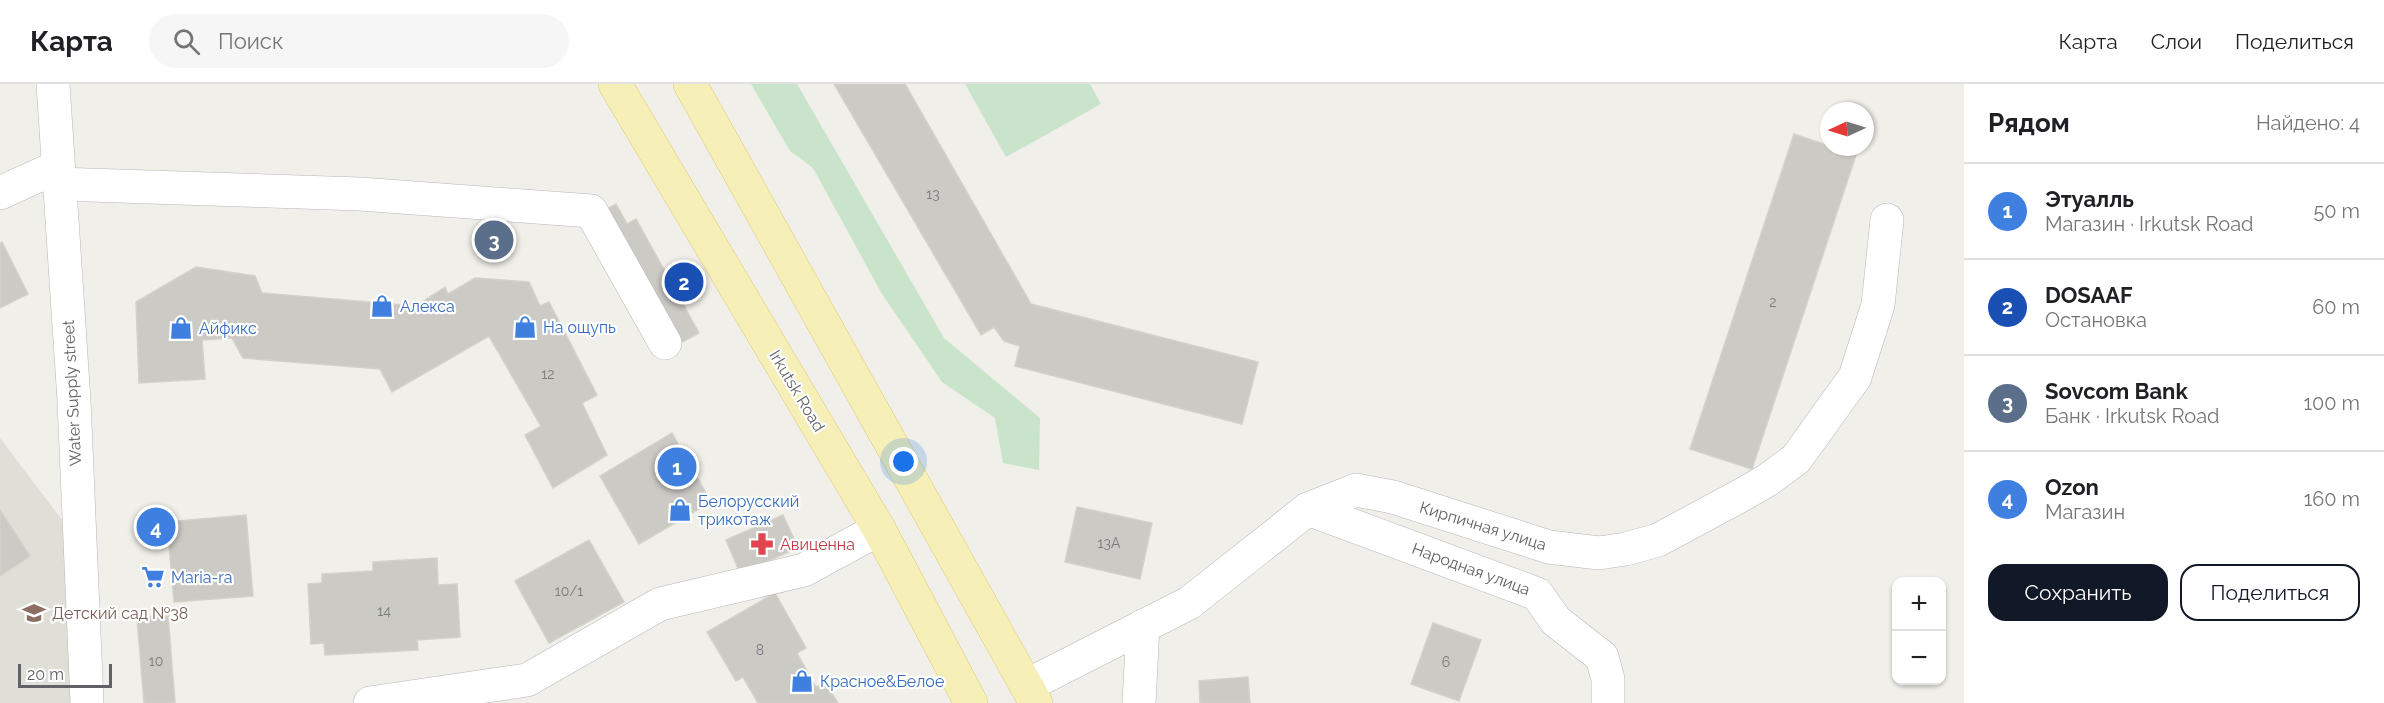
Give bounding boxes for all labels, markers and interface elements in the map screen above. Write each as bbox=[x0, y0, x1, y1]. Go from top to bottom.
search box bbox=[149, 14, 569, 68]
text: Карта bbox=[30, 25, 113, 58]
icon: search bbox=[170, 25, 203, 58]
text: Поиск bbox=[218, 28, 283, 54]
text: Карта bbox=[2059, 29, 2118, 54]
text: Слои bbox=[2151, 29, 2202, 54]
text: Поделиться bbox=[2235, 29, 2354, 54]
north arrow bbox=[1820, 102, 1874, 156]
text: Рядом bbox=[1988, 108, 2070, 138]
text: Найдено: 4 bbox=[2256, 111, 2360, 135]
house number: 13 bbox=[926, 186, 940, 202]
text: Этуалль bbox=[2045, 186, 2134, 212]
text: 1 bbox=[2003, 199, 2012, 223]
text: 50 m bbox=[2313, 199, 2360, 223]
text: Магазин · Irkutsk Road bbox=[2045, 212, 2254, 236]
pin: 3 bbox=[474, 218, 514, 262]
pin: 2 bbox=[664, 260, 704, 304]
text: DOSAAF bbox=[2045, 282, 2133, 308]
shop icon: Алекса bbox=[369, 293, 395, 319]
house number: 2 bbox=[1769, 294, 1777, 310]
text: 2 bbox=[2002, 295, 2013, 319]
text: 60 m bbox=[2312, 295, 2360, 319]
place label: Алекса bbox=[400, 297, 455, 316]
text: Остановка bbox=[2045, 308, 2147, 332]
shop icon: На ощупь bbox=[512, 314, 538, 340]
shop icon: Айфикс bbox=[168, 315, 194, 341]
place label: На ощупь bbox=[543, 318, 616, 337]
street label: Water Supply street bbox=[59, 319, 85, 467]
place label: Айфикс bbox=[199, 319, 257, 338]
street label: Irkutsk Road bbox=[765, 347, 829, 435]
house number: 12 bbox=[541, 366, 555, 382]
text: Sovcom Bank bbox=[2045, 378, 2188, 404]
text: 3 bbox=[2002, 391, 2013, 415]
text: 100 m bbox=[2303, 391, 2360, 415]
text: Банк · Irkutsk Road bbox=[2045, 404, 2219, 428]
pin: 1 bbox=[658, 444, 696, 490]
your location bbox=[889, 447, 918, 476]
text: Ozon bbox=[2045, 474, 2099, 500]
text: 4 bbox=[2002, 487, 2013, 511]
text: 160 m bbox=[2304, 487, 2360, 511]
place label: Белорусский трикотаж bbox=[698, 492, 799, 529]
shop icon: Белорусский трикотаж bbox=[667, 497, 693, 523]
street label: Кирпичная улица bbox=[1417, 498, 1549, 554]
text: Магазин bbox=[2045, 500, 2125, 524]
pin: 4 bbox=[136, 504, 176, 550]
pharmacy icon: Авиценна bbox=[749, 531, 775, 557]
place label: Авиценна bbox=[780, 535, 855, 554]
house number: 13А bbox=[1098, 535, 1121, 551]
street label: Народная улица bbox=[1409, 539, 1533, 599]
supermarket icon: Maria-ra bbox=[140, 564, 166, 590]
button: Сохранить bbox=[1988, 564, 2168, 621]
button: Поделиться bbox=[2180, 564, 2360, 621]
place label: Maria-ra bbox=[171, 568, 233, 587]
map controls bbox=[1892, 577, 1946, 685]
button: + bbox=[1892, 577, 1946, 631]
house number: 10/1 bbox=[555, 583, 583, 599]
school or university icon: Детский сад №38 bbox=[21, 600, 47, 626]
house number: 14 bbox=[377, 603, 391, 619]
place label: Детский сад №38 bbox=[52, 604, 188, 623]
button: − bbox=[1892, 631, 1946, 685]
house number: 8 bbox=[756, 642, 764, 658]
house number: 10 bbox=[149, 653, 163, 669]
house number: 6 bbox=[1442, 654, 1450, 670]
scale bar bbox=[18, 661, 112, 688]
text: 20 m bbox=[27, 665, 64, 684]
shop icon: Красное&Белое bbox=[789, 668, 815, 694]
place label: Красное&Белое bbox=[820, 672, 944, 691]

